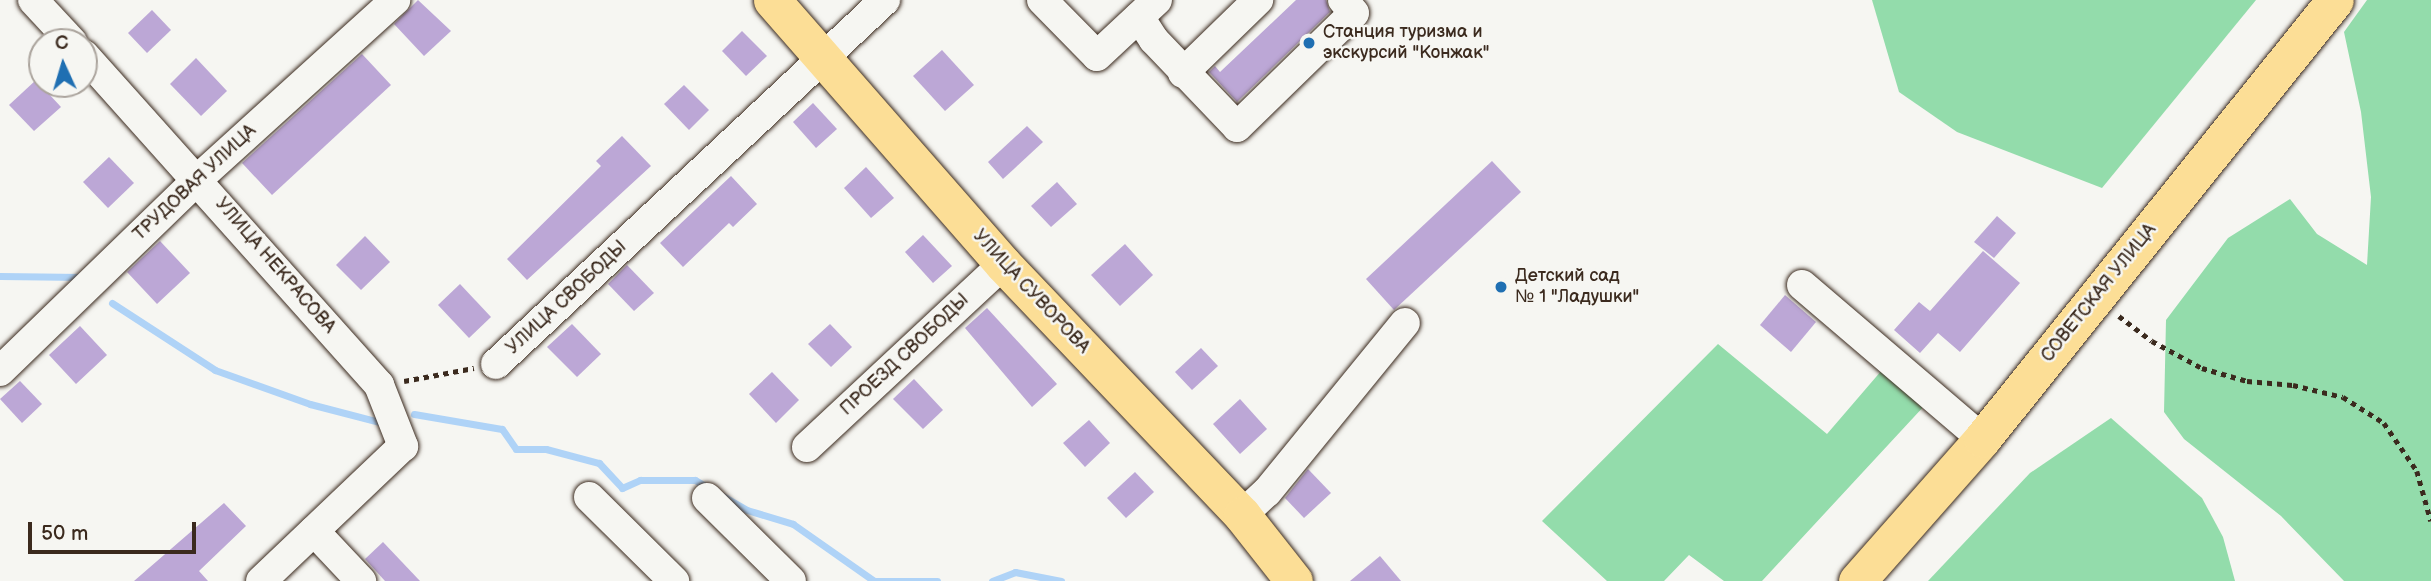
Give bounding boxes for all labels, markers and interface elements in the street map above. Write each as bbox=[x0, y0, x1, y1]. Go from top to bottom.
place label: Станция туризма и экскурсий "Конжак" bbox=[1323, 22, 1489, 64]
north arrow bbox=[28, 28, 98, 98]
text: С bbox=[54, 32, 69, 55]
marker: Станция туризма и экскурсий "Конжак" bbox=[1301, 35, 1317, 51]
street label: ТРУДОВАЯ УЛИЦА bbox=[129, 121, 261, 245]
street label: УЛИЦА НЕКРАСОВА bbox=[210, 194, 340, 338]
street label: СОВЕТСКАЯ УЛИЦА bbox=[2037, 220, 2161, 366]
street label: УЛИЦА СУВОРОВА bbox=[968, 226, 1094, 358]
street label: УЛИЦА СВОБОДЫ bbox=[502, 237, 632, 359]
place label: Детский сад № 1 "Ладушки" bbox=[1515, 266, 1639, 308]
marker: Детский сад № 1 "Ладушки" bbox=[1493, 279, 1509, 295]
street label: ПРОЕЗД СВОБОДЫ bbox=[836, 290, 974, 420]
scale bar bbox=[32, 508, 200, 552]
text: 50 m bbox=[41, 521, 88, 546]

